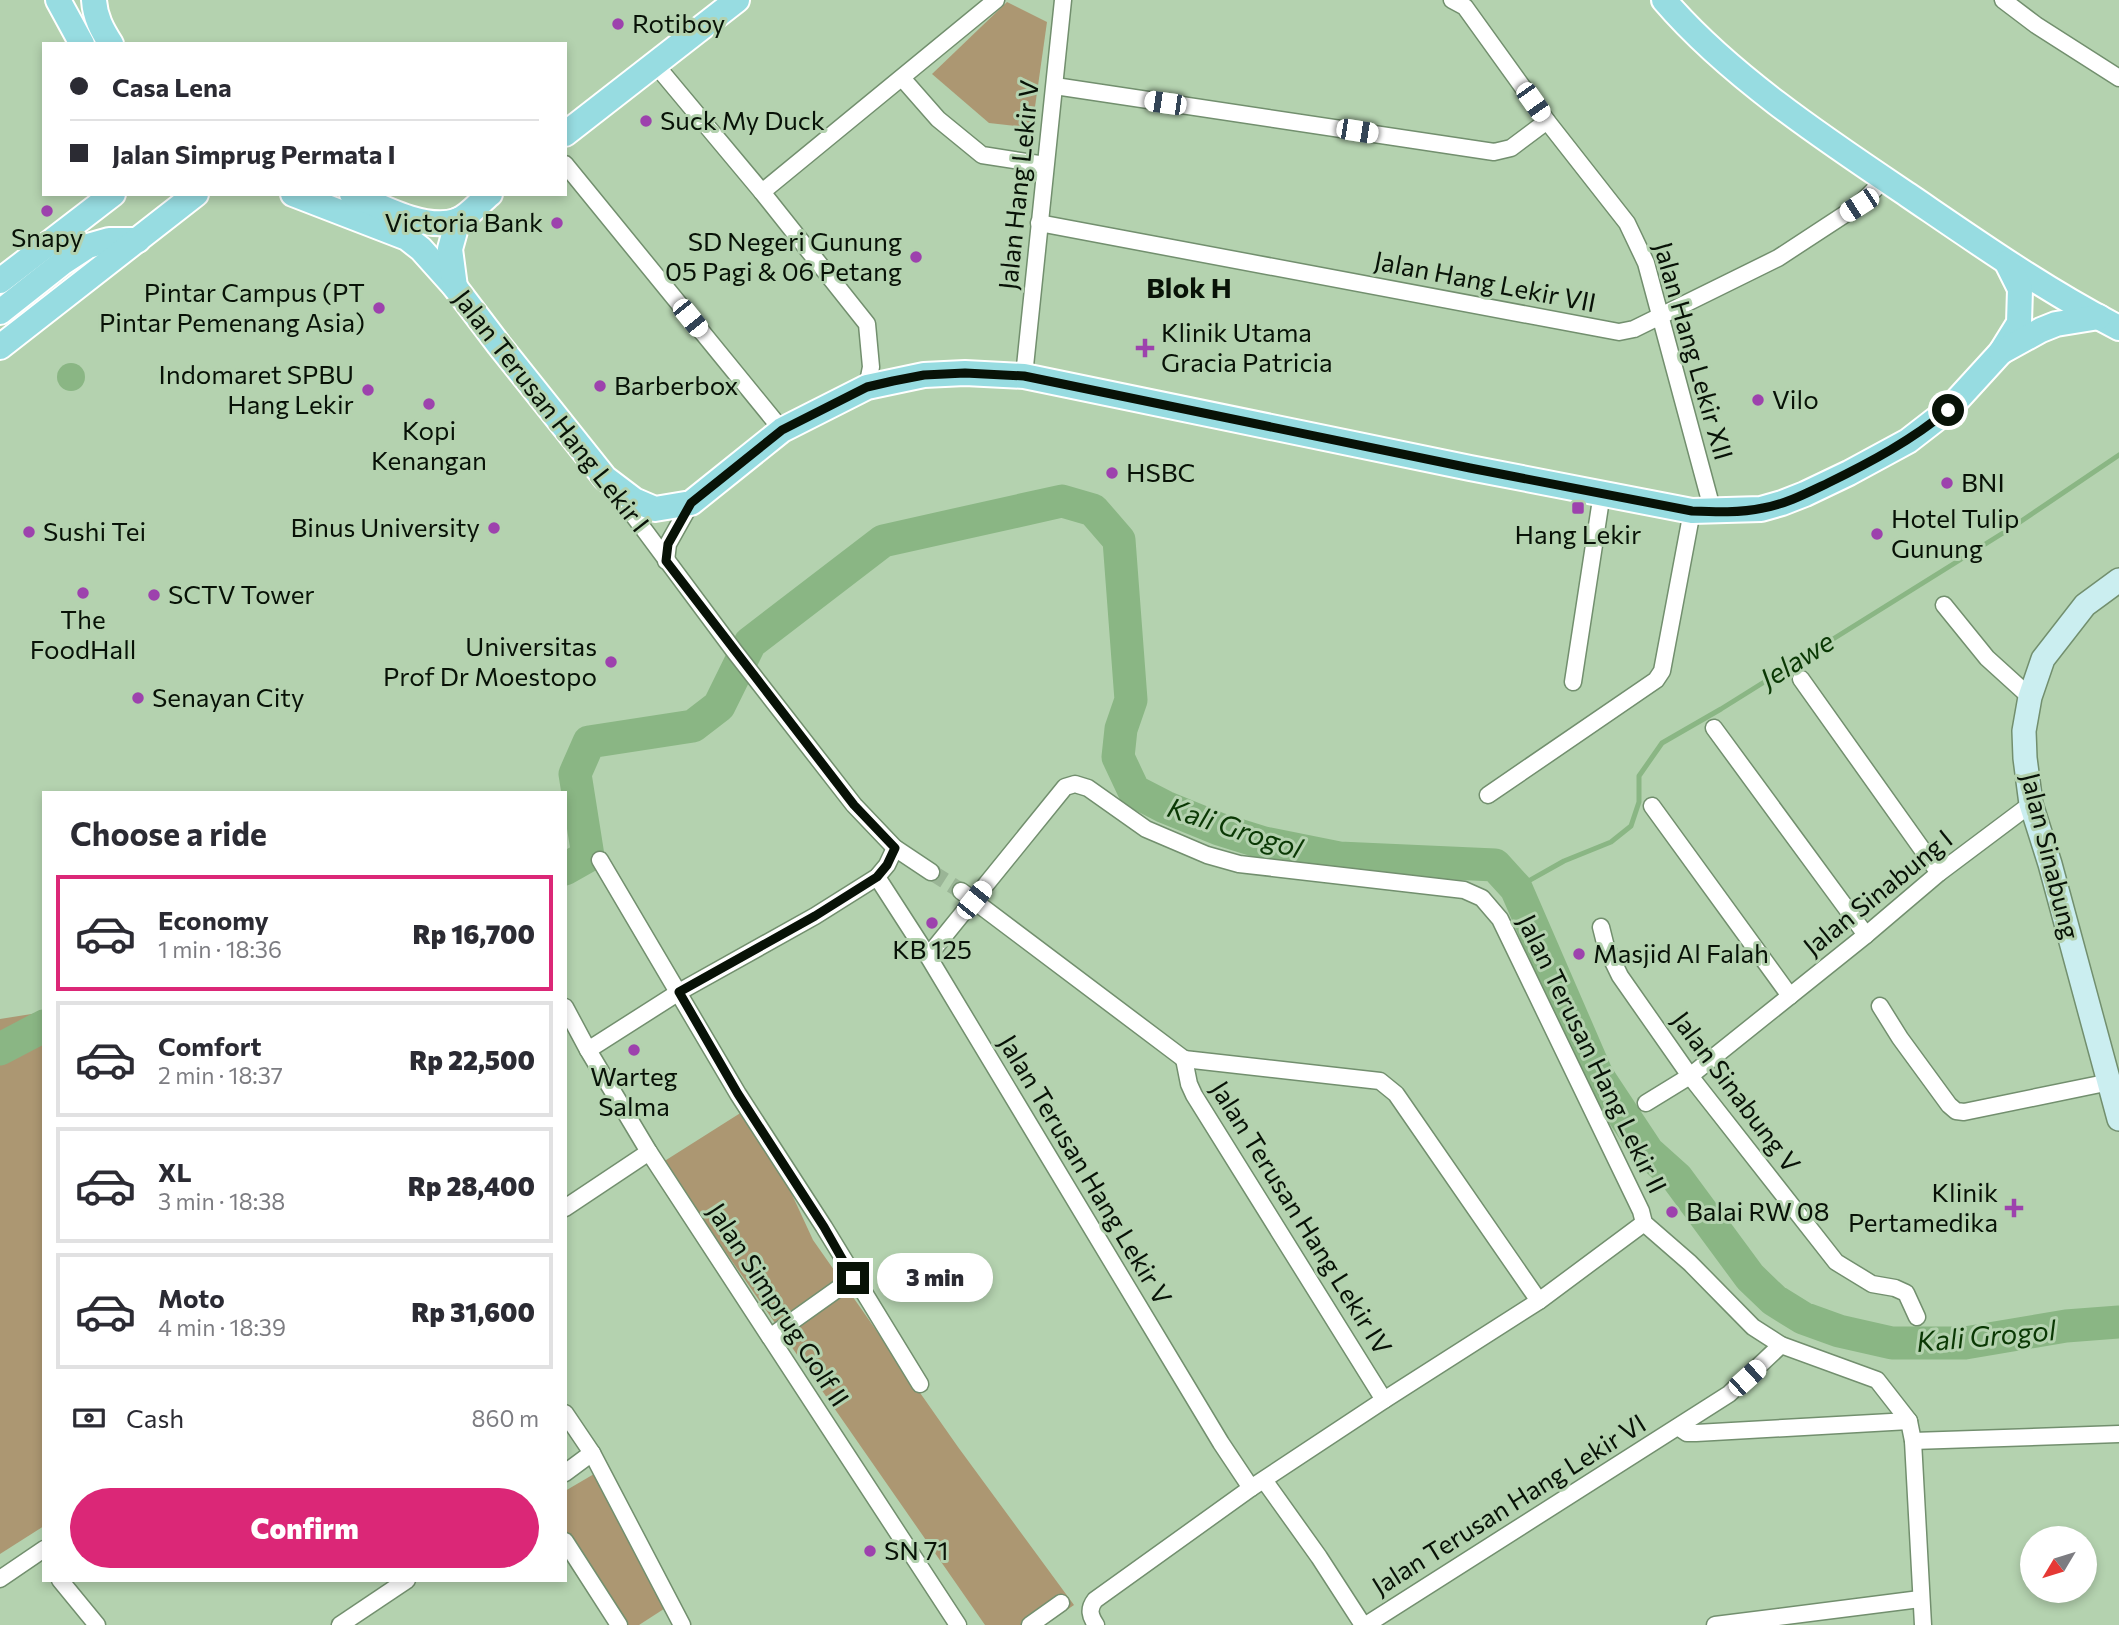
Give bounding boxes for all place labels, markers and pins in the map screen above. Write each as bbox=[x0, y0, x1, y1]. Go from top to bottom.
place label: Rotiboy bbox=[632, 7, 725, 38]
marker: Rotiboy bbox=[610, 16, 626, 32]
place label: Suck My Duck bbox=[660, 104, 825, 135]
marker: Suck My Duck bbox=[638, 113, 654, 129]
marker: Snapy bbox=[39, 203, 55, 219]
place label: Victoria Bank bbox=[385, 206, 543, 237]
marker: Victoria Bank bbox=[549, 215, 565, 231]
place label: Snapy bbox=[11, 221, 83, 252]
place label: SD Negeri Gunung 05 Pagi & 06 Petang bbox=[665, 225, 902, 286]
marker: SD Negeri Gunung 05 Pagi & 06 Petang bbox=[908, 249, 924, 265]
place label: Pintar Campus (PT Pintar Pemenang Asia) bbox=[99, 276, 365, 337]
marker: Pintar Campus (PT Pintar Pemenang Asia) bbox=[371, 300, 387, 316]
place label: Klinik Utama Gracia Patricia bbox=[1161, 316, 1333, 377]
marker: Klinik Utama Gracia Patricia bbox=[1135, 338, 1155, 358]
place label: Indomaret SPBU Hang Lekir bbox=[159, 358, 354, 419]
place label: Barberbox bbox=[614, 369, 739, 400]
marker: Barberbox bbox=[592, 378, 608, 394]
marker: Indomaret SPBU Hang Lekir bbox=[360, 382, 376, 398]
place label: Vilo bbox=[1772, 383, 1819, 414]
marker: Vilo bbox=[1750, 392, 1766, 408]
marker: Kopi Kenangan bbox=[421, 396, 437, 412]
place label: Kopi Kenangan bbox=[371, 414, 487, 475]
place label: HSBC bbox=[1126, 456, 1195, 487]
marker: HSBC bbox=[1104, 465, 1120, 481]
place label: BNI bbox=[1961, 466, 2005, 497]
marker: BNI bbox=[1939, 475, 1955, 491]
marker: Hang Lekir bbox=[1570, 500, 1586, 516]
place label: Hotel Tulip Gunung bbox=[1891, 502, 2019, 563]
place label: Binus University bbox=[291, 511, 480, 542]
place label: Sushi Tei bbox=[43, 515, 146, 546]
place label: Hang Lekir bbox=[1515, 518, 1641, 549]
marker: Binus University bbox=[486, 520, 502, 536]
marker: Sushi Tei bbox=[21, 524, 37, 540]
marker: Hotel Tulip Gunung bbox=[1869, 526, 1885, 542]
place label: SCTV Tower bbox=[168, 578, 315, 609]
marker: The FoodHall bbox=[75, 585, 91, 601]
marker: SCTV Tower bbox=[146, 587, 162, 603]
place label: The FoodHall bbox=[30, 603, 136, 664]
place label: Universitas Prof Dr Moestopo bbox=[383, 630, 597, 691]
marker: Universitas Prof Dr Moestopo bbox=[603, 654, 619, 670]
place label: Senayan City bbox=[152, 681, 304, 712]
marker: Senayan City bbox=[130, 690, 146, 706]
marker: KB 125 bbox=[924, 915, 940, 931]
place label: KB 125 bbox=[892, 933, 972, 964]
place label: Masjid Al Falah bbox=[1593, 937, 1769, 968]
marker: Masjid Al Falah bbox=[1571, 946, 1587, 962]
marker: Warteg Salma bbox=[626, 1042, 642, 1058]
place label: Warteg Salma bbox=[590, 1060, 678, 1121]
place label: Klinik Pertamedika bbox=[1848, 1176, 1998, 1237]
place label: Balai RW 08 bbox=[1686, 1195, 1829, 1226]
marker: Klinik Pertamedika bbox=[2004, 1198, 2024, 1218]
marker: Balai RW 08 bbox=[1664, 1204, 1680, 1220]
place label: SN 71 bbox=[884, 1534, 949, 1565]
marker: SN 71 bbox=[862, 1543, 878, 1559]

